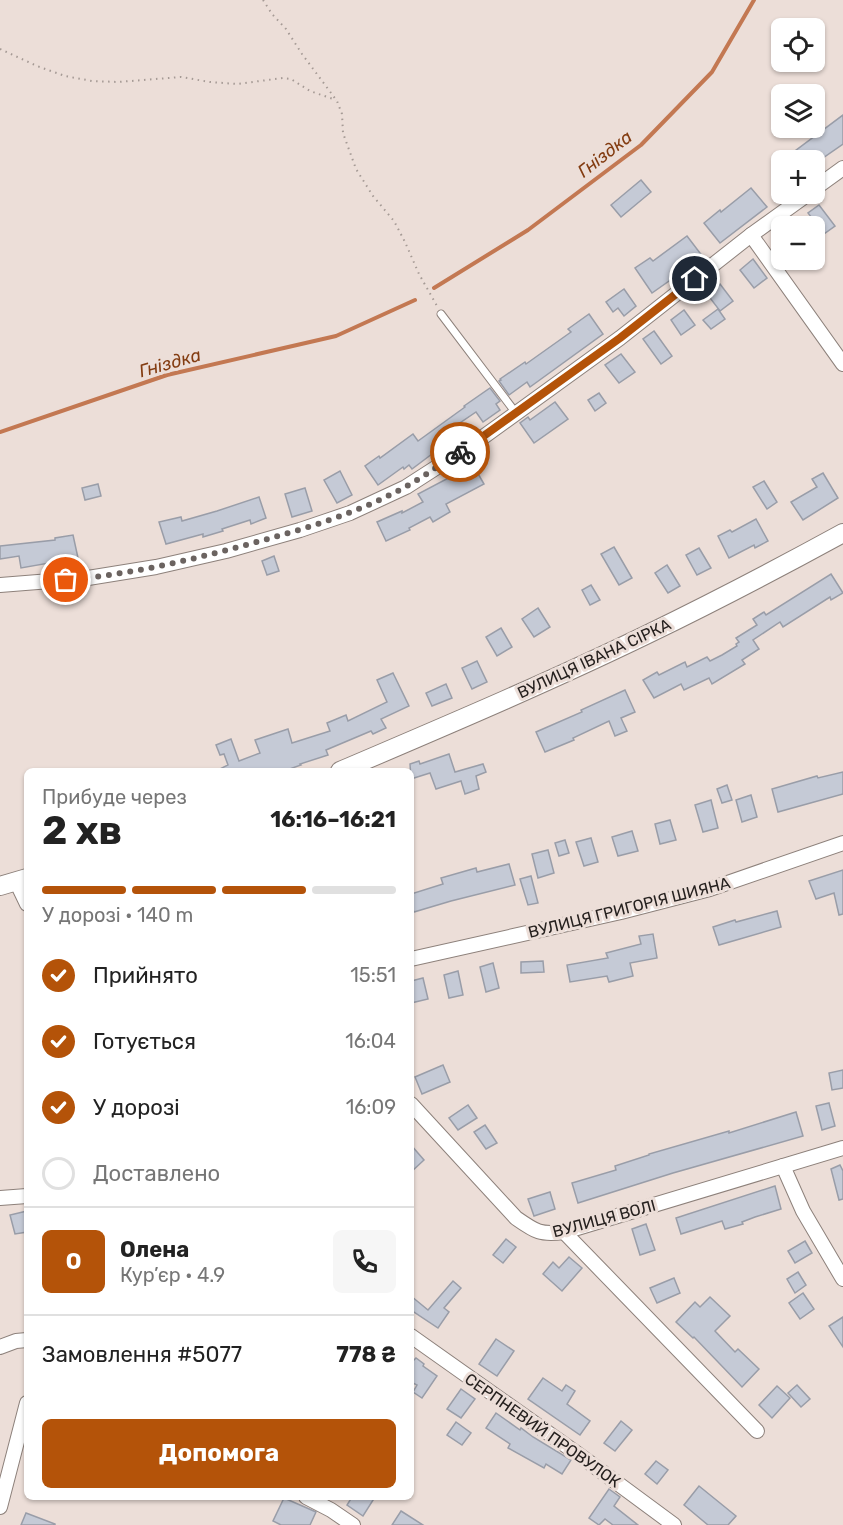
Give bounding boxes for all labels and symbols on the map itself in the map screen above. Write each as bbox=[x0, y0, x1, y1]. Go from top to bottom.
water label: Гніздка bbox=[573, 126, 637, 182]
pin bbox=[669, 253, 720, 304]
water label: Гніздка bbox=[137, 344, 204, 382]
courier bbox=[430, 422, 490, 482]
pin bbox=[40, 554, 91, 605]
street label: ВУЛИЦЯ ІВАНА СІРКА bbox=[514, 614, 674, 702]
street label: ВУЛИЦЯ ГРИГОРІЯ ШИЯНА bbox=[526, 873, 732, 942]
street label: ВУЛИЦЯ ВОЛІ bbox=[550, 1196, 658, 1241]
street label: СЕРПНЕВИЙ ПРОВУЛОК bbox=[461, 1369, 624, 1492]

